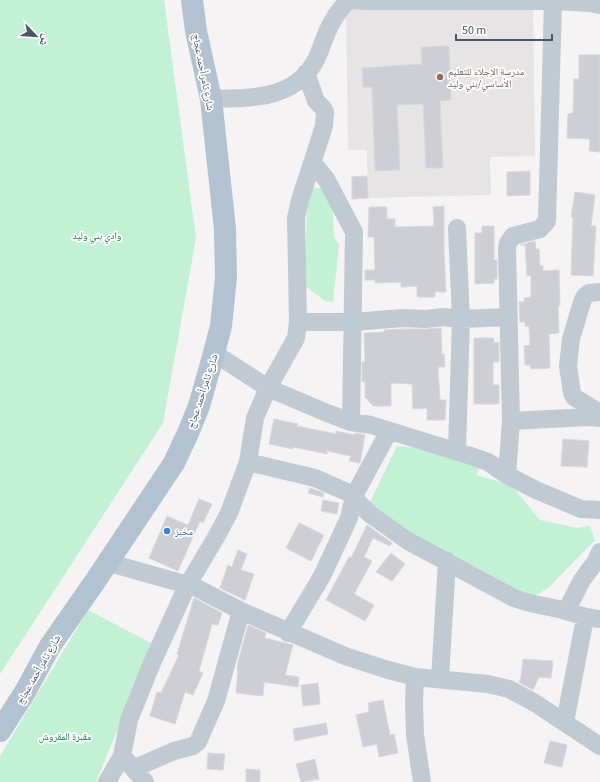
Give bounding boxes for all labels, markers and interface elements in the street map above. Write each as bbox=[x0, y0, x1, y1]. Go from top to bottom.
north arrow bbox=[16, 16, 56, 56]
scale bar bbox=[456, 16, 552, 42]
text: 50 m bbox=[462, 22, 486, 39]
text: ش bbox=[35, 32, 54, 49]
street label: شارع ثامر أحمد عجاج bbox=[189, 33, 217, 112]
place label: مدرسة الإجلاء للتعليم الأساسي/بني وليد bbox=[448, 65, 525, 92]
marker: مدرسة الإجلاء للتعليم الأساسي/بني وليد bbox=[435, 72, 445, 82]
park label: وادي بني وليد bbox=[72, 229, 122, 244]
street label: شارع ثامر أحمد عجاج bbox=[184, 352, 222, 430]
place label: مخبز bbox=[174, 525, 194, 539]
marker: مخبز bbox=[162, 526, 172, 536]
street label: شارع ثامر أحمد عجاج bbox=[13, 632, 65, 707]
park label: مقبرة المقروش bbox=[39, 730, 92, 744]

